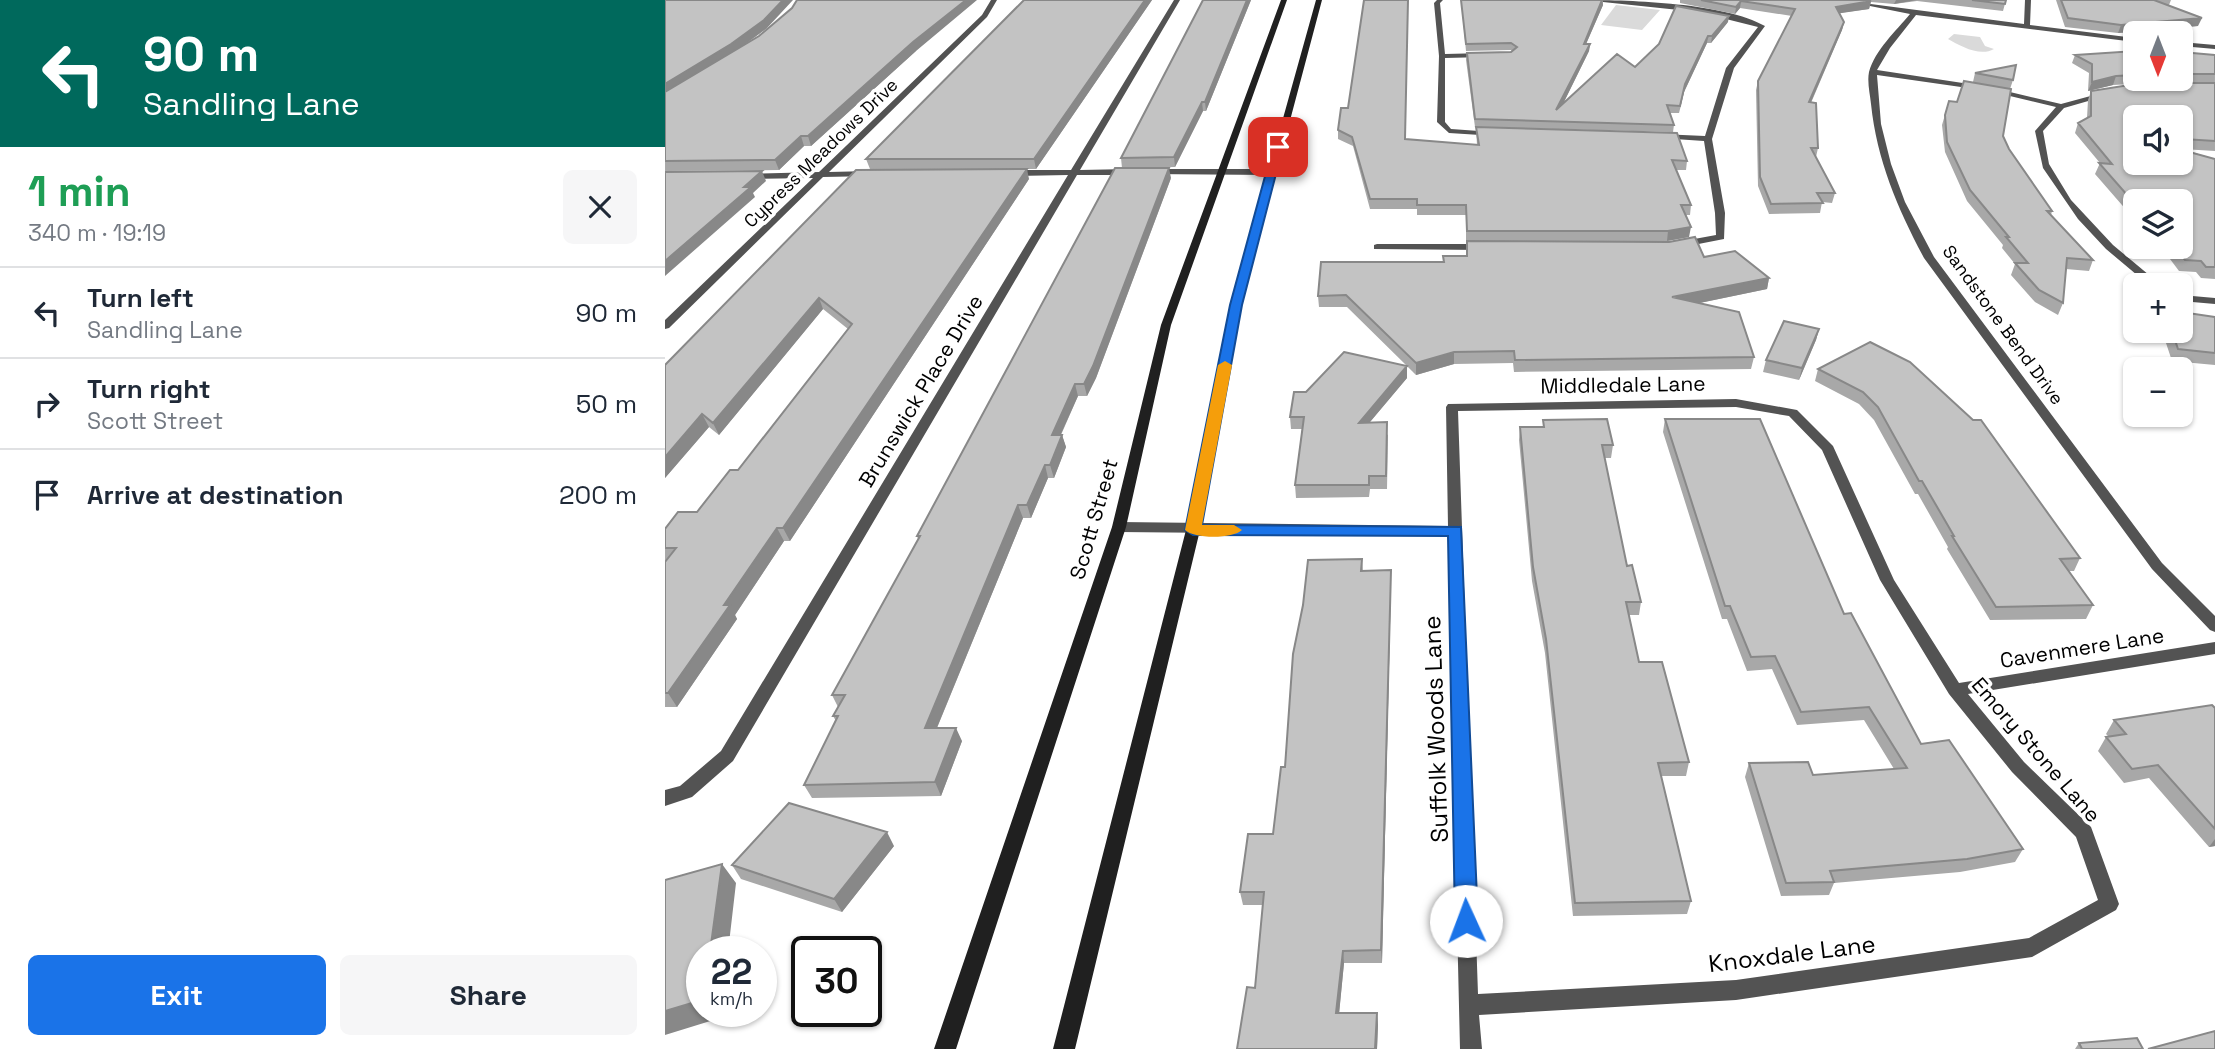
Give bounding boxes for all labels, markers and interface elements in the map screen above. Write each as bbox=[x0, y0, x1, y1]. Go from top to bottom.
north arrow bbox=[2123, 21, 2193, 91]
map controls bbox=[2123, 21, 2193, 427]
text: 90 m bbox=[143, 23, 259, 85]
icon: left bbox=[28, 28, 119, 119]
street label: Cypress Meadows Drive bbox=[739, 73, 902, 232]
text: Sandling Lane bbox=[143, 84, 360, 124]
button: sound bbox=[2123, 105, 2193, 175]
pin bbox=[1248, 117, 1308, 177]
icon: arrive bbox=[1259, 128, 1297, 166]
text: 1 min bbox=[28, 165, 131, 218]
button: close bbox=[563, 170, 637, 244]
button: layers bbox=[2123, 189, 2193, 259]
text: 340 m · 19:19 bbox=[28, 218, 166, 248]
street label: Sandstone Bend Drive bbox=[1938, 240, 2069, 409]
button: + bbox=[2123, 273, 2193, 343]
text: Turn left bbox=[87, 281, 194, 315]
street label: Brunswick Place Drive bbox=[852, 290, 989, 492]
icon: left bbox=[28, 294, 66, 332]
text: 90 m bbox=[575, 296, 637, 330]
text: Sandling Lane bbox=[87, 315, 243, 345]
button: − bbox=[2123, 357, 2193, 427]
street label: Middledale Lane bbox=[1540, 370, 1706, 399]
text: Turn right bbox=[87, 372, 211, 406]
icon: right bbox=[28, 385, 66, 423]
text: 50 m bbox=[576, 387, 637, 421]
text: Scott Street bbox=[87, 406, 223, 436]
street label: Scott Street bbox=[1063, 455, 1124, 582]
icon: arrive bbox=[28, 476, 66, 514]
text: Arrive at destination bbox=[87, 478, 344, 512]
text: 200 m bbox=[559, 478, 637, 512]
street label: Suffolk Woods Lane bbox=[1416, 615, 1455, 843]
street label: Cavenmere Lane bbox=[1998, 621, 2166, 674]
street label: Emory Stone Lane bbox=[1966, 671, 2107, 828]
position arrow bbox=[1429, 884, 1503, 958]
street label: Knoxdale Lane bbox=[1707, 928, 1877, 979]
speed limit sign: 30 bbox=[791, 936, 882, 1027]
text: 22 bbox=[711, 950, 752, 994]
button: Exit bbox=[28, 955, 326, 1035]
button: Share bbox=[340, 955, 637, 1035]
text: km/h bbox=[710, 987, 753, 1010]

